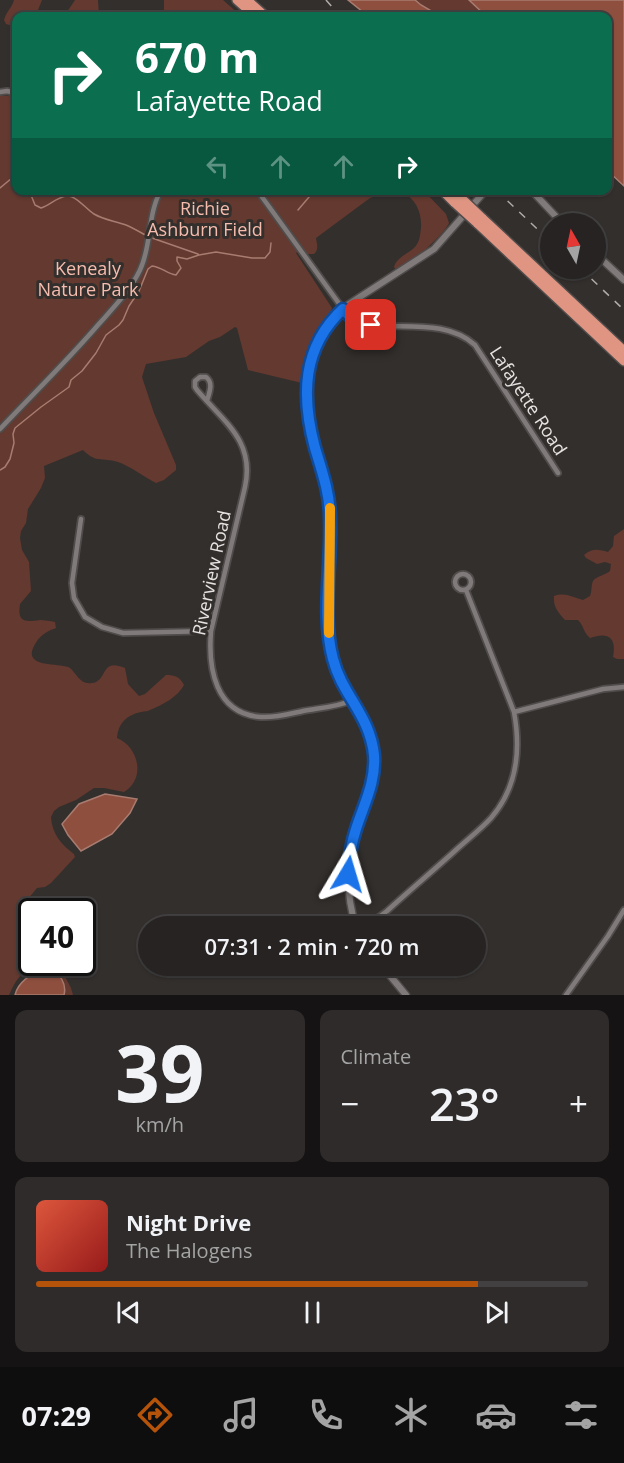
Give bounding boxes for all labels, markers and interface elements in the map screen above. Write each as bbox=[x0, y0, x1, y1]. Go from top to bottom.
text: 670 m bbox=[135, 28, 259, 85]
icon: right bbox=[36, 36, 114, 114]
text: Lafayette Road bbox=[135, 82, 323, 119]
icon: left bbox=[201, 150, 234, 183]
icon: ahead bbox=[264, 150, 297, 183]
icon: ahead bbox=[327, 150, 360, 183]
icon: right bbox=[390, 150, 423, 183]
park label: Richie Ashburn Field bbox=[147, 196, 263, 241]
north arrow bbox=[540, 213, 606, 279]
map controls bbox=[540, 213, 606, 279]
park label: Kenealy Nature Park bbox=[38, 256, 139, 301]
pin bbox=[345, 299, 396, 350]
icon: arrive bbox=[354, 308, 387, 341]
street label: Lafayette Road bbox=[485, 341, 573, 459]
street label: Riverview Road bbox=[186, 508, 236, 638]
position arrow bbox=[316, 842, 380, 906]
speed limit sign: 40 bbox=[18, 898, 96, 976]
text: 07:31 · 2 min · 720 m bbox=[204, 931, 420, 961]
text: 39 bbox=[115, 1019, 204, 1125]
text: Climate bbox=[341, 1043, 411, 1070]
text: 23° bbox=[429, 1073, 500, 1134]
text: − bbox=[341, 1081, 359, 1126]
text: + bbox=[569, 1081, 588, 1126]
text: km/h bbox=[135, 1111, 184, 1138]
text: Night Drive bbox=[126, 1207, 251, 1237]
text: The Halogens bbox=[126, 1237, 253, 1264]
icon: previous bbox=[112, 1296, 145, 1329]
icon: pause bbox=[296, 1296, 329, 1329]
icon: next bbox=[480, 1296, 513, 1329]
icon: directions bbox=[134, 1394, 176, 1436]
icon: music bbox=[220, 1394, 262, 1436]
icon: phone bbox=[305, 1394, 347, 1436]
icon: climate bbox=[390, 1394, 432, 1436]
icon: car bbox=[475, 1394, 517, 1436]
icon: filters bbox=[560, 1394, 602, 1436]
text: 07:29 bbox=[22, 1397, 91, 1434]

